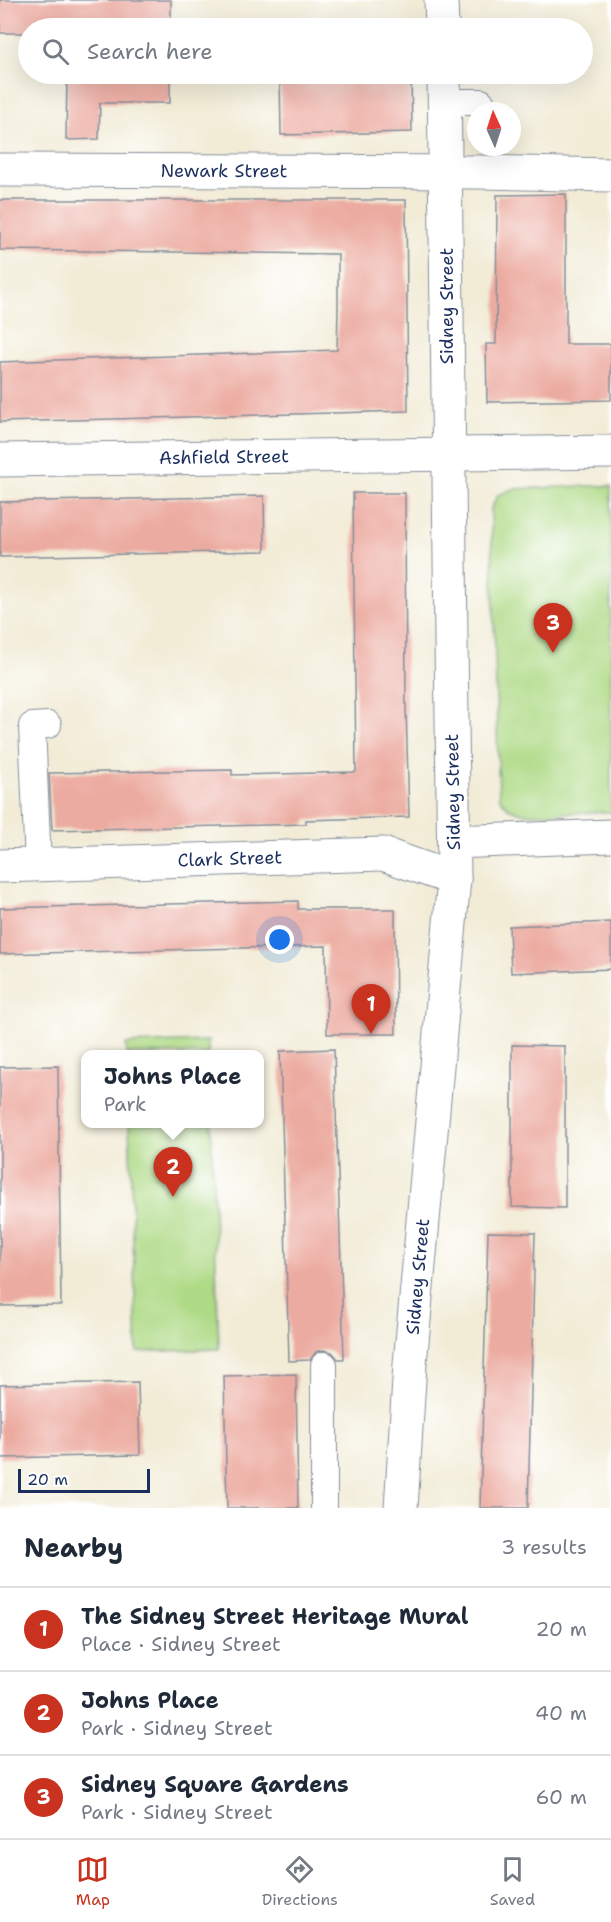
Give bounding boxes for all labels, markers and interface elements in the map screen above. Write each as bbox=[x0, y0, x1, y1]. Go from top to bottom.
search box bbox=[18, 18, 593, 84]
icon: search bbox=[39, 35, 72, 68]
text: Search here bbox=[87, 37, 213, 66]
north arrow bbox=[467, 102, 521, 156]
street label: Newark Street bbox=[160, 159, 288, 183]
street label: Sidney Street bbox=[435, 248, 459, 364]
street label: Ashfield Street bbox=[159, 444, 289, 470]
pin: 3 bbox=[534, 604, 572, 653]
street label: Sidney Street bbox=[440, 733, 466, 851]
street label: Clark Street bbox=[177, 845, 283, 872]
your location bbox=[265, 925, 294, 954]
pin: 1 bbox=[352, 984, 391, 1034]
popup bbox=[81, 1050, 264, 1128]
text: Johns Place bbox=[104, 1062, 241, 1091]
text: Park bbox=[104, 1091, 147, 1117]
pin: 2 bbox=[154, 1148, 192, 1197]
street label: Sidney Street bbox=[401, 1217, 435, 1336]
scale bar bbox=[18, 1466, 150, 1494]
text: 20 m bbox=[27, 1469, 68, 1490]
text: Nearby bbox=[24, 1530, 123, 1565]
text: 3 results bbox=[501, 1534, 587, 1560]
text: The Sidney Street Heritage Mural bbox=[81, 1602, 468, 1631]
text: 1 bbox=[39, 1616, 48, 1642]
text: 20 m bbox=[536, 1616, 587, 1642]
text: Place · Sidney Street bbox=[81, 1631, 281, 1657]
text: Johns Place bbox=[81, 1686, 219, 1715]
text: 2 bbox=[37, 1700, 51, 1726]
text: 40 m bbox=[535, 1700, 587, 1726]
text: Park · Sidney Street bbox=[81, 1715, 273, 1741]
text: Sidney Square Gardens bbox=[81, 1770, 349, 1799]
text: 3 bbox=[37, 1784, 51, 1810]
text: 60 m bbox=[535, 1784, 587, 1810]
text: Park · Sidney Street bbox=[81, 1799, 273, 1825]
tab: Map bbox=[76, 1853, 110, 1910]
tab: Directions bbox=[262, 1853, 338, 1910]
tab: Saved bbox=[490, 1853, 535, 1910]

